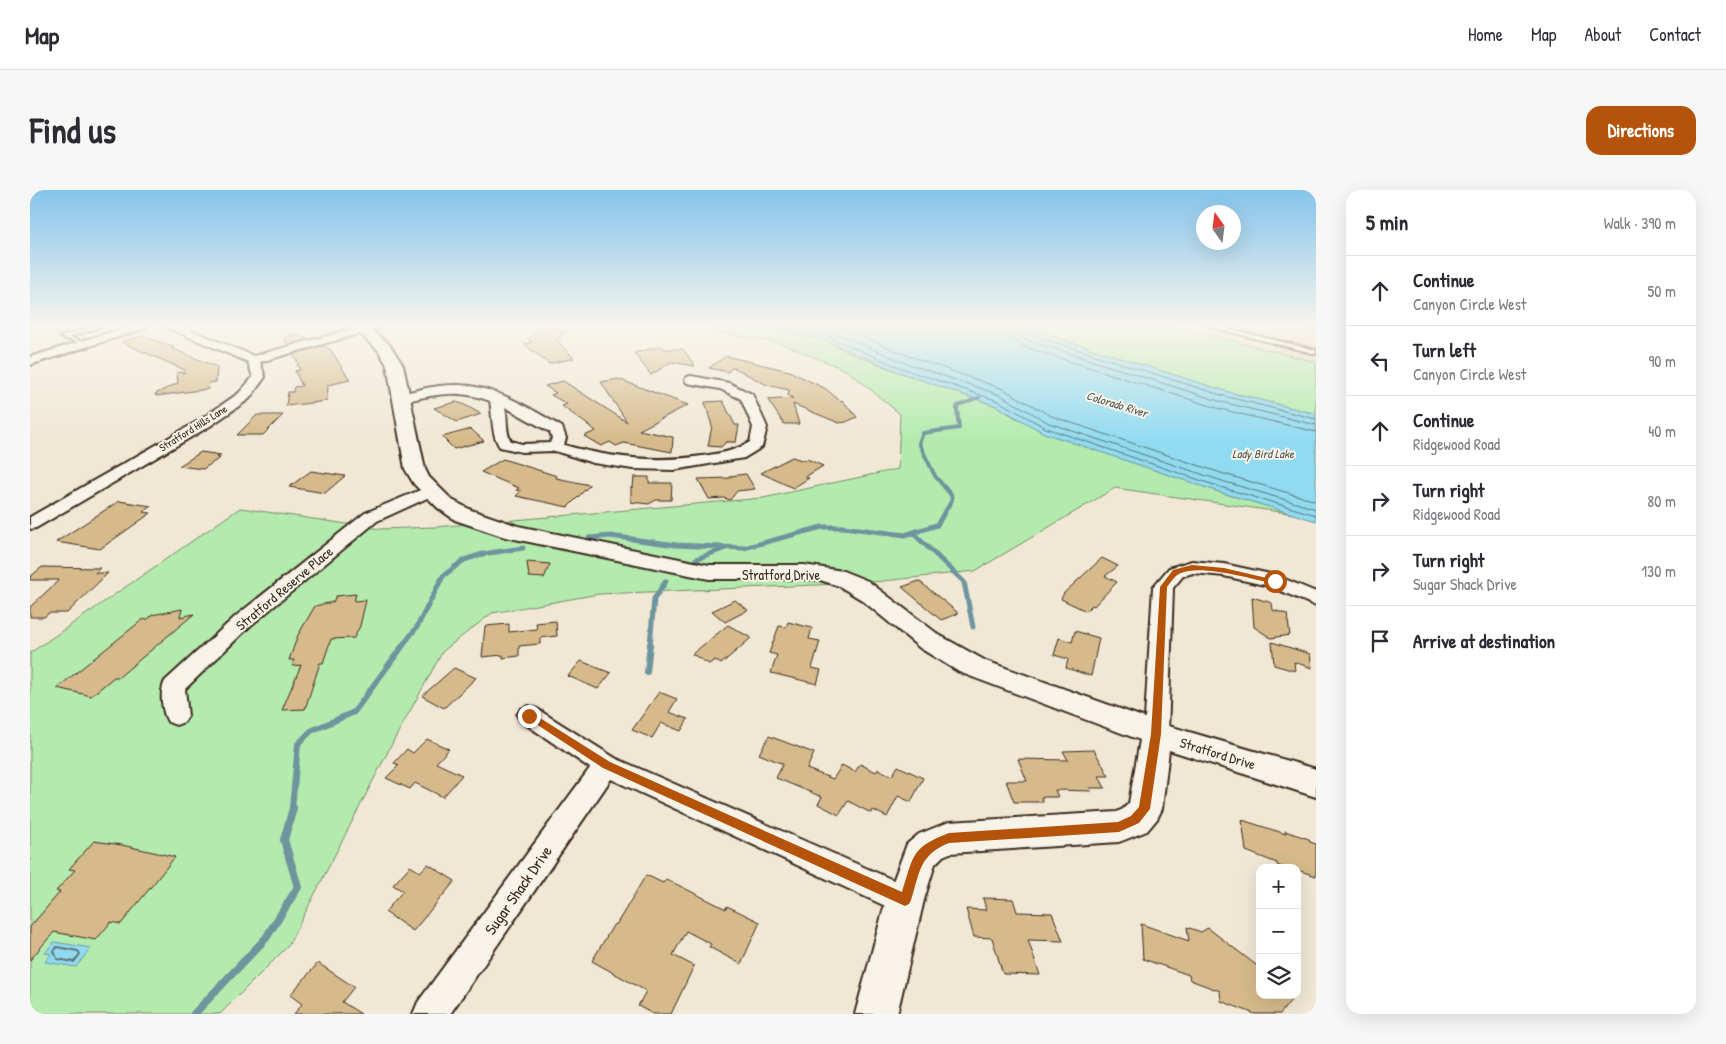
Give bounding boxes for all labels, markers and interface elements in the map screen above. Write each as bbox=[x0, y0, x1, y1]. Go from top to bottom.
text: Map bbox=[25, 19, 59, 51]
text: Home bbox=[1468, 22, 1503, 47]
text: Map bbox=[1531, 22, 1556, 47]
text: About bbox=[1584, 22, 1621, 47]
text: Contact bbox=[1649, 22, 1701, 47]
button: Directions bbox=[1586, 106, 1696, 155]
text: Find us bbox=[30, 107, 116, 154]
north arrow bbox=[1196, 205, 1241, 250]
text: 5 min bbox=[1366, 208, 1408, 237]
text: Walk · 390 m bbox=[1604, 212, 1676, 234]
text: Continue bbox=[1413, 267, 1474, 293]
icon: ahead bbox=[1366, 277, 1394, 305]
text: 50 m bbox=[1648, 280, 1676, 302]
text: Canyon Circle West bbox=[1413, 293, 1526, 315]
text: Turn left bbox=[1413, 337, 1476, 363]
icon: left bbox=[1366, 347, 1394, 375]
text: 90 m bbox=[1648, 350, 1676, 372]
text: Canyon Circle West bbox=[1413, 363, 1526, 385]
water label: Colorado River bbox=[1084, 387, 1151, 422]
street label: Stratford Hills Lane bbox=[156, 401, 230, 454]
text: Continue bbox=[1413, 407, 1474, 433]
icon: ahead bbox=[1366, 417, 1394, 445]
text: 40 m bbox=[1648, 420, 1676, 442]
text: Ridgewood Road bbox=[1413, 433, 1500, 455]
water label: Lady Bird Lake bbox=[1232, 445, 1295, 462]
text: Turn right bbox=[1413, 477, 1484, 503]
icon: right bbox=[1366, 487, 1394, 515]
text: 80 m bbox=[1647, 490, 1676, 512]
text: Ridgewood Road bbox=[1413, 503, 1500, 525]
street label: Stratford Reserve Place bbox=[231, 541, 337, 634]
text: Turn right bbox=[1413, 547, 1484, 573]
icon: right bbox=[1366, 557, 1394, 585]
text: 130 m bbox=[1641, 560, 1676, 582]
street label: Stratford Drive bbox=[742, 565, 820, 584]
route start bbox=[1264, 570, 1287, 593]
text: Sugar Shack Drive bbox=[1413, 573, 1517, 595]
icon: arrive bbox=[1366, 627, 1394, 655]
text: Arrive at destination bbox=[1413, 628, 1555, 654]
route end bbox=[518, 705, 541, 728]
street label: Stratford Drive bbox=[1178, 733, 1258, 774]
street label: Sugar Shack Drive bbox=[479, 841, 557, 939]
map controls bbox=[1256, 864, 1301, 999]
button: + bbox=[1256, 864, 1301, 909]
button: − bbox=[1256, 909, 1301, 954]
button: layers bbox=[1256, 954, 1301, 999]

